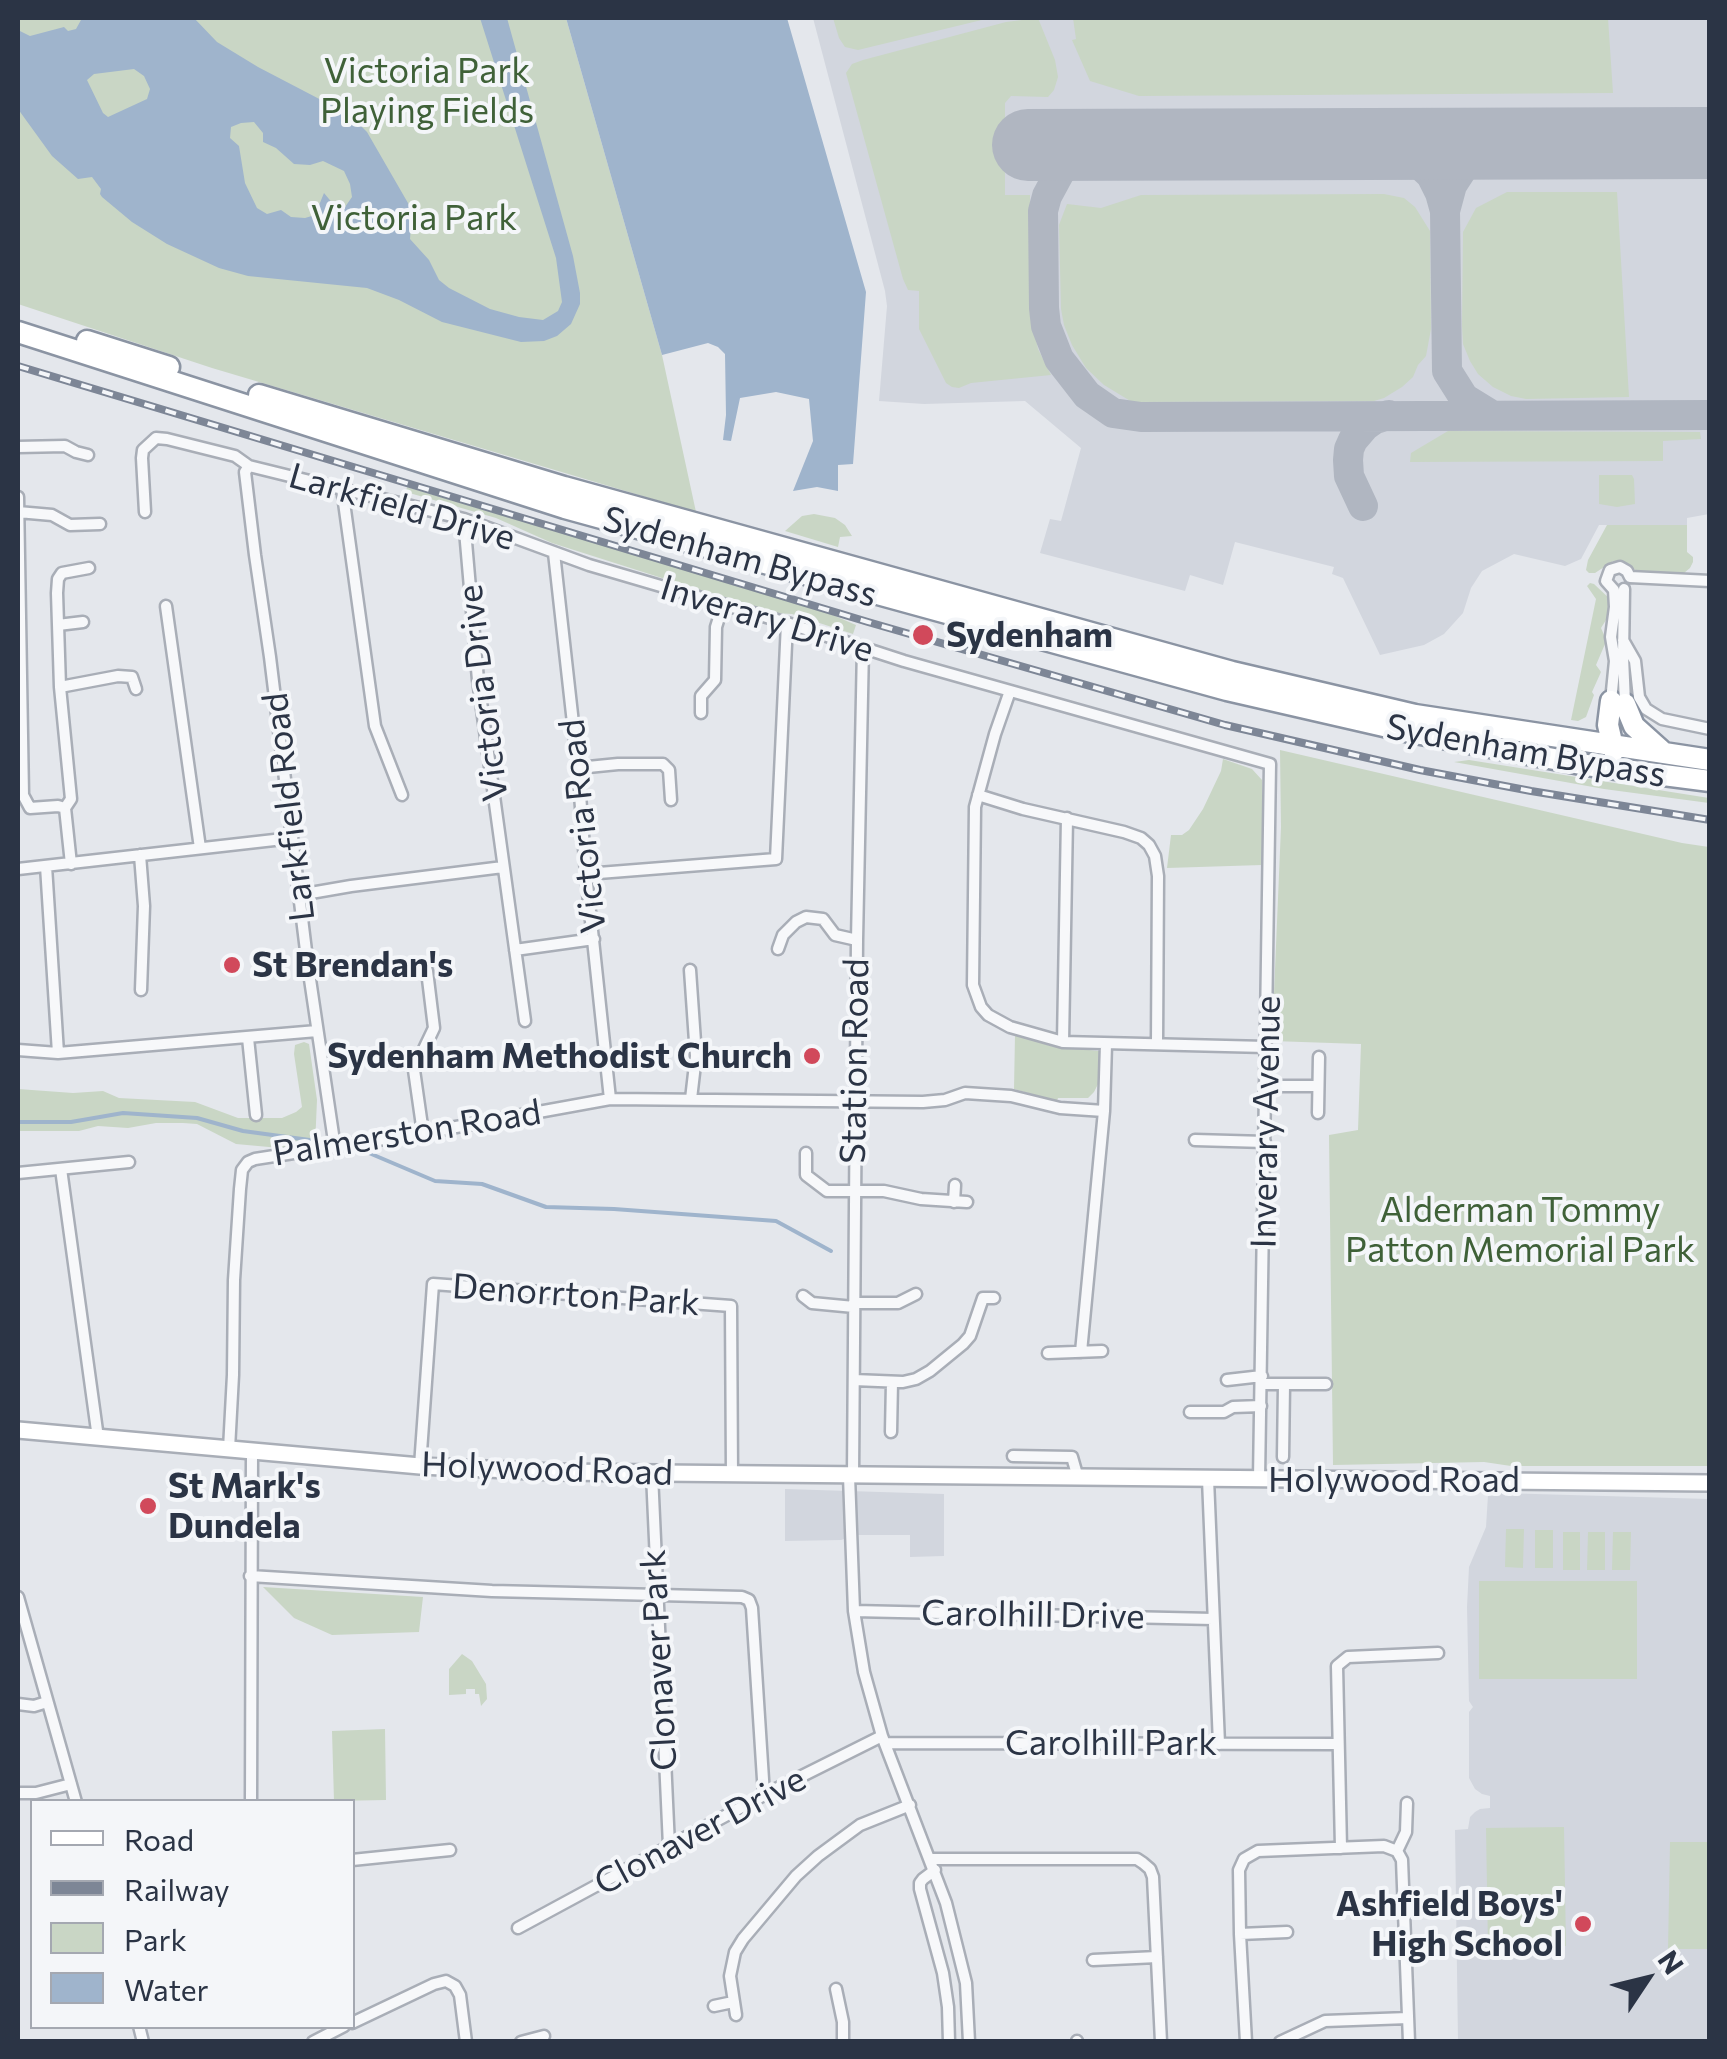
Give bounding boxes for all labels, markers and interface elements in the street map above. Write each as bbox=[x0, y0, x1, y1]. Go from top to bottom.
park label: Victoria Park Playing Fields bbox=[320, 50, 534, 132]
park label: Victoria Park bbox=[311, 197, 517, 239]
street label: Larkfield Drive bbox=[284, 455, 520, 559]
street label: Sydenham Bypass bbox=[598, 498, 882, 616]
street label: Inverary Drive bbox=[655, 567, 879, 671]
street label: Victoria Drive bbox=[449, 582, 517, 804]
place label: Sydenham bbox=[946, 614, 1113, 656]
marker: Sydenham bbox=[910, 622, 936, 648]
street label: Larkfield Road bbox=[254, 690, 324, 924]
street label: Sydenham Bypass bbox=[1383, 706, 1669, 796]
street label: Victoria Road bbox=[551, 717, 615, 935]
place label: St Brendan's bbox=[252, 944, 453, 986]
marker: St Brendan's bbox=[221, 954, 243, 976]
street label: Station Road bbox=[832, 958, 878, 1164]
street label: Inverary Avenue bbox=[1243, 995, 1289, 1249]
place label: Sydenham Methodist Church bbox=[327, 1035, 792, 1077]
marker: Sydenham Methodist Church bbox=[801, 1045, 823, 1067]
street label: Palmerston Road bbox=[270, 1091, 544, 1175]
park label: Alderman Tommy Patton Memorial Park bbox=[1345, 1189, 1695, 1271]
street label: Denorrton Park bbox=[451, 1265, 701, 1325]
street label: Holywood Road bbox=[420, 1444, 674, 1494]
street label: Holywood Road bbox=[1268, 1459, 1520, 1501]
place label: St Mark's Dundela bbox=[168, 1465, 321, 1547]
marker: St Mark's Dundela bbox=[137, 1495, 159, 1517]
street label: Clonaver Park bbox=[632, 1548, 686, 1772]
street label: Carolhill Drive bbox=[921, 1592, 1145, 1638]
street label: Carolhill Park bbox=[1005, 1722, 1217, 1764]
street label: Clonaver Drive bbox=[587, 1758, 813, 1904]
legend bbox=[30, 1799, 355, 2029]
text: Road bbox=[124, 1820, 194, 1857]
text: Railway bbox=[124, 1870, 230, 1907]
place label: Ashfield Boys' High School bbox=[1336, 1883, 1563, 1965]
marker: Ashfield Boys' High School bbox=[1572, 1913, 1594, 1935]
text: Park bbox=[124, 1920, 187, 1957]
north arrow bbox=[1597, 1929, 1697, 2029]
text: N bbox=[1652, 1943, 1692, 1980]
text: Water bbox=[124, 1970, 209, 2007]

